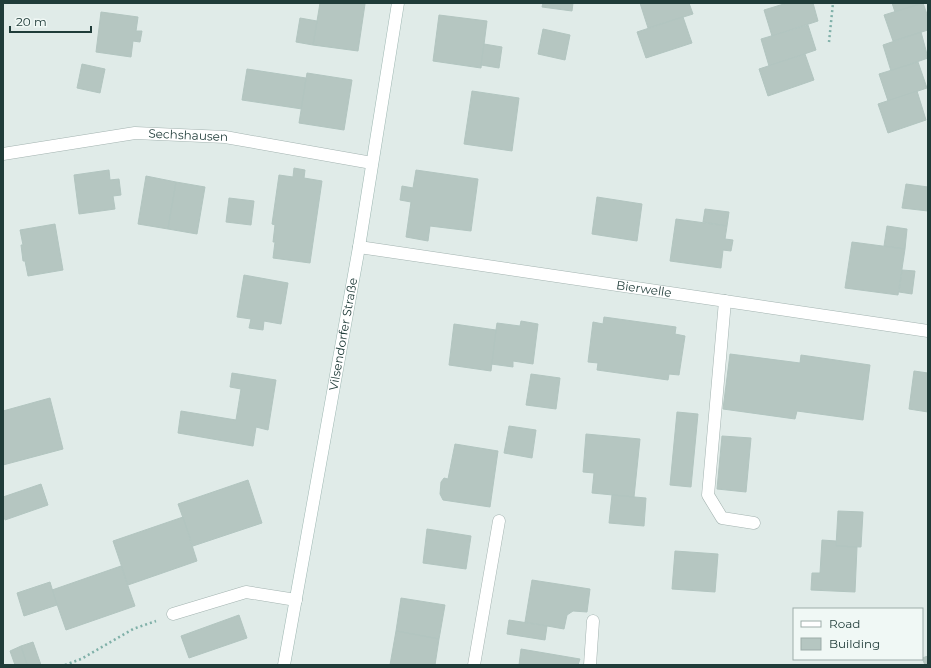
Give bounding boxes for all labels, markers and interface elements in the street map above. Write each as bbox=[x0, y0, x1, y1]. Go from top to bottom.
scale bar bbox=[10, 8, 91, 34]
text: 20 m bbox=[16, 14, 47, 29]
street label: Sechshausen bbox=[148, 126, 229, 144]
street label: Vilsendorfer Straße bbox=[325, 277, 360, 392]
street label: Bierwelle bbox=[615, 277, 673, 300]
legend bbox=[793, 608, 923, 660]
text: Road bbox=[829, 616, 860, 631]
text: Building bbox=[829, 636, 880, 651]

